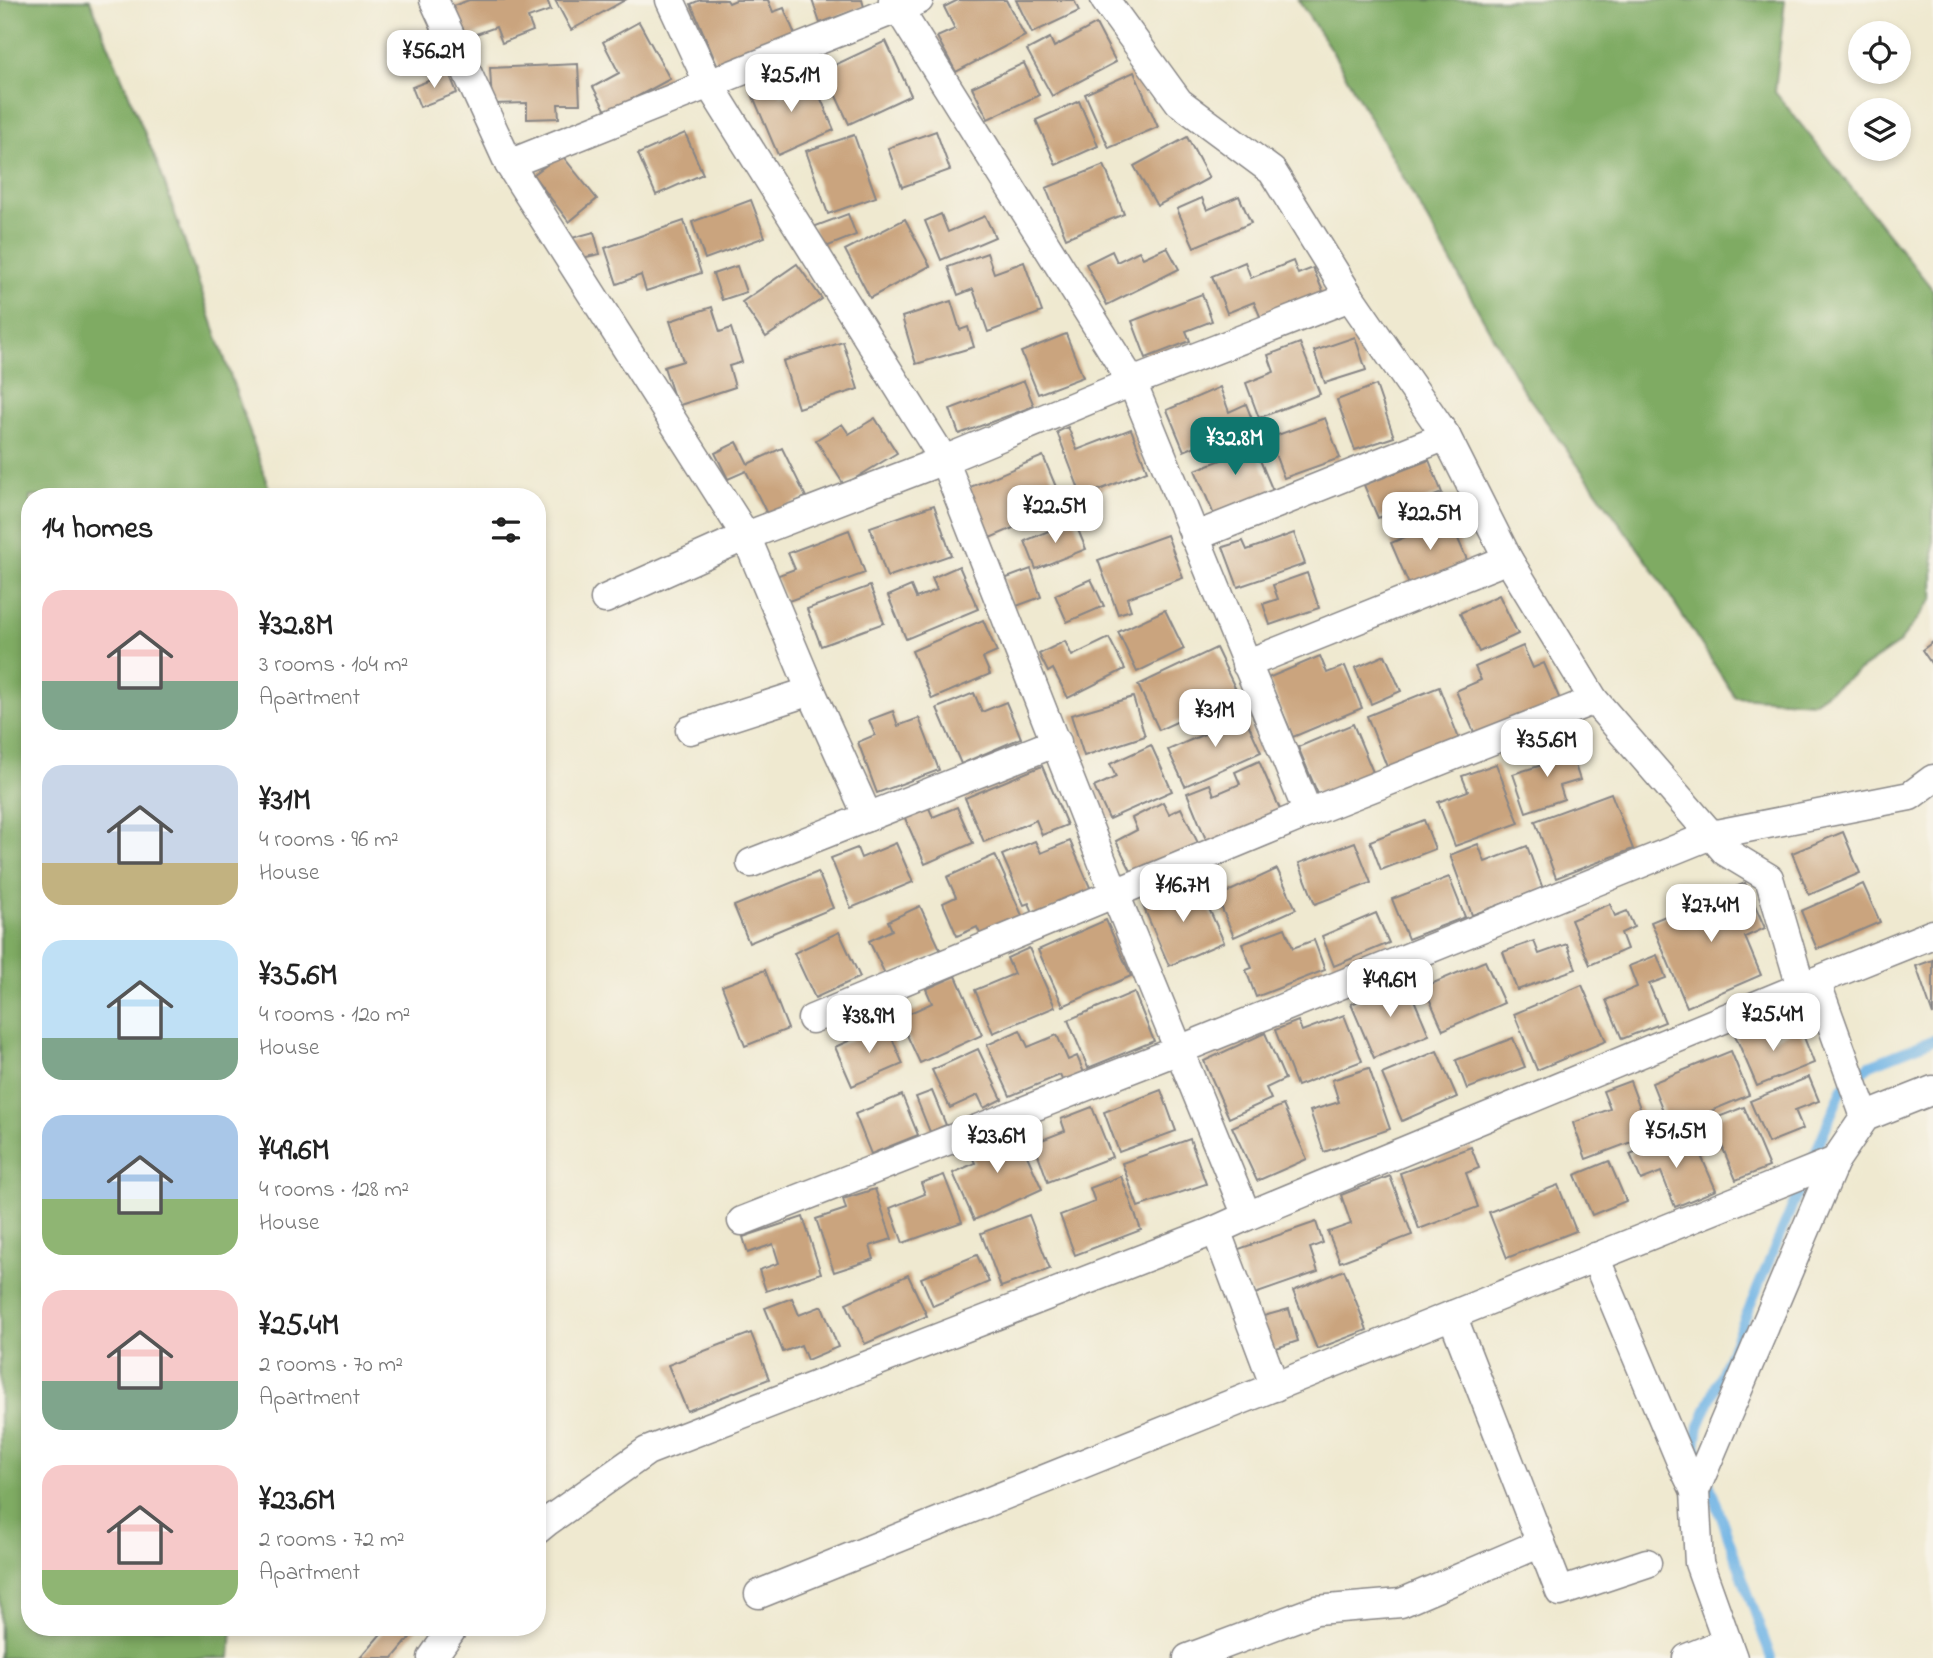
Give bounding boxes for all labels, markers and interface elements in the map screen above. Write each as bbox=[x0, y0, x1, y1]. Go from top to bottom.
map controls bbox=[1848, 21, 1911, 161]
button: locate bbox=[1848, 21, 1911, 84]
pin: ¥56.2M bbox=[377, 31, 491, 90]
text: ¥56.2M bbox=[403, 36, 465, 69]
pin: ¥25.1M bbox=[734, 54, 848, 114]
text: ¥25.1M bbox=[761, 60, 821, 93]
button: layers bbox=[1848, 98, 1911, 161]
pin: ¥32.8M bbox=[1178, 418, 1292, 477]
text: ¥32.8M bbox=[1206, 423, 1264, 456]
pin: ¥22.5M bbox=[998, 486, 1112, 545]
text: ¥22.5M bbox=[1023, 491, 1087, 524]
pin: ¥22.5M bbox=[1373, 492, 1487, 552]
text: ¥22.5M bbox=[1398, 498, 1462, 531]
text: 14 homes bbox=[42, 508, 153, 552]
icon: filters bbox=[487, 511, 525, 549]
text: ¥32.8M bbox=[259, 605, 334, 649]
icon: home bbox=[98, 618, 182, 702]
text: 3 rooms · 104 m² bbox=[259, 649, 408, 682]
text: Apartment bbox=[259, 682, 360, 715]
pin: ¥31M bbox=[1174, 690, 1256, 749]
text: ¥31M bbox=[1195, 695, 1235, 728]
pin: ¥35.6M bbox=[1490, 720, 1604, 779]
text: ¥35.6M bbox=[1517, 725, 1577, 758]
text: ¥31M bbox=[259, 780, 311, 824]
icon: home bbox=[98, 793, 182, 877]
text: 4 rooms · 96 m² bbox=[259, 824, 399, 857]
text: House bbox=[259, 857, 319, 890]
pin: ¥16.7M bbox=[1126, 864, 1240, 924]
text: ¥16.7M bbox=[1156, 870, 1210, 903]
pin: ¥27.4M bbox=[1654, 884, 1768, 944]
text: ¥27.4M bbox=[1682, 890, 1740, 923]
text: ¥35.6M bbox=[259, 955, 338, 999]
pin: ¥49.6M bbox=[1333, 960, 1447, 1019]
text: ¥49.6M bbox=[1363, 965, 1417, 998]
icon: home bbox=[98, 968, 182, 1052]
pin: ¥25.4M bbox=[1716, 993, 1830, 1053]
pin: ¥38.9M bbox=[812, 996, 926, 1055]
text: 4 rooms · 120 m² bbox=[259, 999, 410, 1032]
text: ¥25.4M bbox=[1742, 999, 1804, 1032]
text: ¥38.9M bbox=[843, 1001, 895, 1034]
text: House bbox=[259, 1032, 319, 1065]
pin: ¥51.5M bbox=[1619, 1110, 1733, 1170]
pin: ¥23.6M bbox=[940, 1116, 1054, 1175]
text: ¥51.5M bbox=[1645, 1116, 1707, 1149]
text: ¥23.6M bbox=[968, 1121, 1026, 1154]
text: ¥49.6M bbox=[259, 1130, 330, 1174]
icon: home bbox=[98, 1143, 182, 1227]
text: 4 rooms · 128 m² bbox=[259, 1174, 409, 1207]
text: House bbox=[259, 1207, 319, 1240]
text: ¥25.4M bbox=[259, 1305, 339, 1349]
icon: home bbox=[98, 1318, 182, 1402]
text: 2 rooms · 70 m² bbox=[259, 1349, 403, 1382]
text: Apartment bbox=[259, 1382, 360, 1415]
text: ¥23.6M bbox=[259, 1480, 336, 1524]
icon: home bbox=[98, 1493, 182, 1577]
text: 2 rooms · 72 m² bbox=[259, 1524, 405, 1557]
text: Apartment bbox=[259, 1557, 360, 1590]

